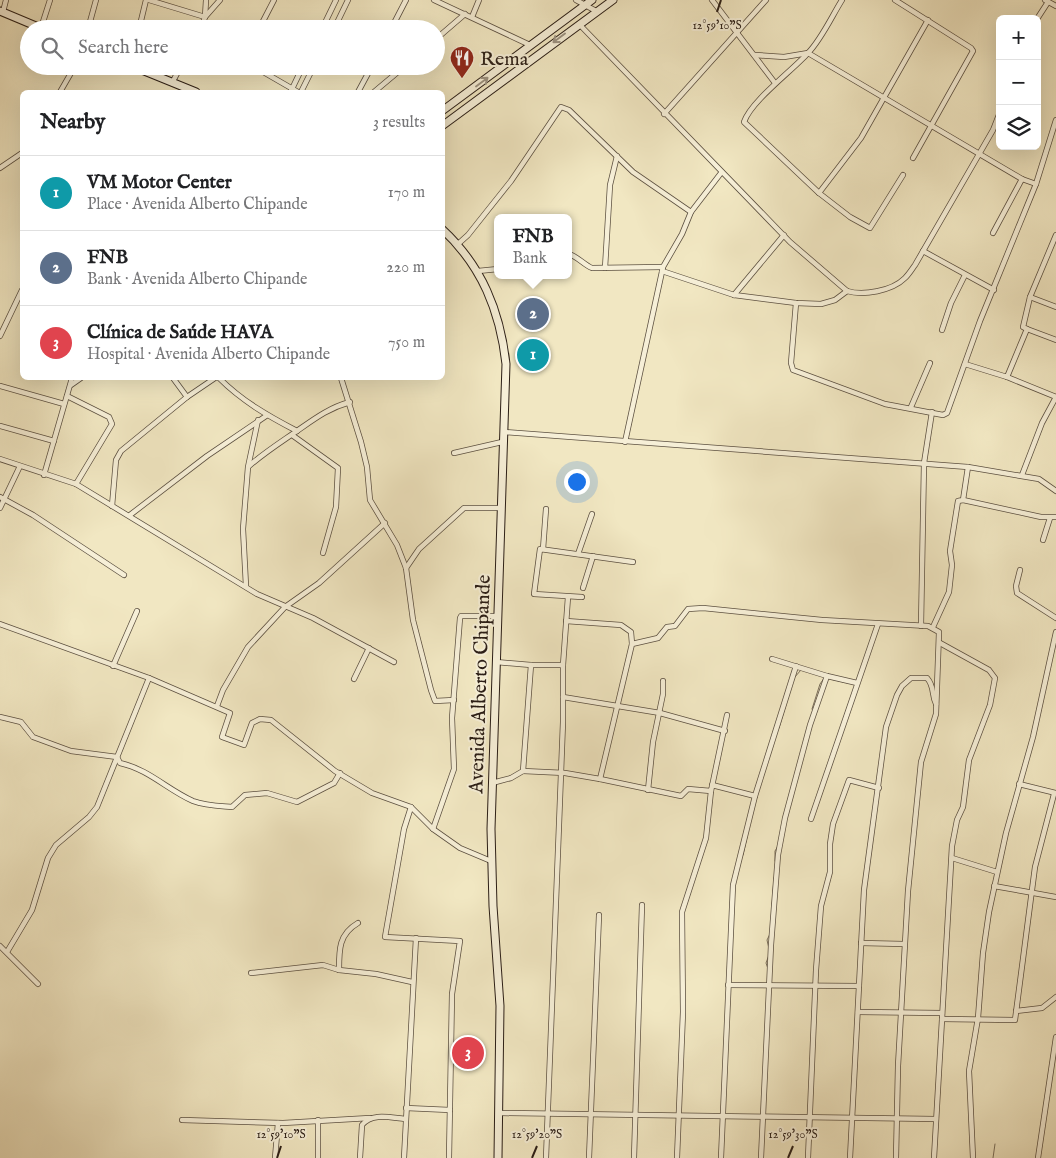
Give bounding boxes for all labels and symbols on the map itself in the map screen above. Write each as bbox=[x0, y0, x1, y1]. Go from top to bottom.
text: 12°59'10"S bbox=[692, 18, 742, 33]
one-way arrow bbox=[553, 33, 566, 44]
restaurant icon: Rema bbox=[449, 45, 475, 79]
place label: Rema bbox=[480, 47, 529, 72]
one-way arrow bbox=[475, 76, 488, 87]
pin: 2 bbox=[517, 295, 549, 333]
pin: 1 bbox=[517, 336, 549, 374]
your location bbox=[564, 469, 590, 495]
street label: Avenida Alberto Chipande bbox=[464, 574, 497, 795]
pin: 3 bbox=[452, 1034, 484, 1072]
text: 12°59'10"S bbox=[256, 1127, 306, 1142]
text: 12°59'20"S bbox=[512, 1127, 562, 1142]
text: 12°59'30"S bbox=[768, 1127, 818, 1142]

